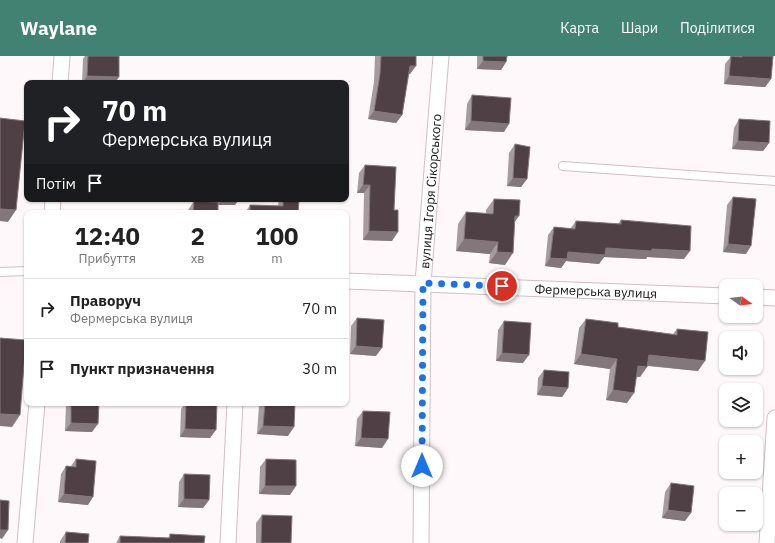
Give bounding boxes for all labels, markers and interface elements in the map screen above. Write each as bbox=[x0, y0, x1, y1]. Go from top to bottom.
text: Waylane bbox=[20, 16, 97, 40]
text: Карта bbox=[560, 19, 599, 37]
text: Шари bbox=[621, 19, 658, 37]
text: Поділитися bbox=[680, 19, 755, 37]
text: 70 m bbox=[102, 92, 167, 129]
icon: right bbox=[36, 96, 88, 148]
street label: вулиця Ігоря Сікорського bbox=[416, 113, 445, 269]
text: Фермерська вулиця bbox=[102, 128, 272, 151]
icon: arrive bbox=[84, 172, 106, 194]
text: Потім bbox=[36, 174, 76, 193]
text: 12:40 bbox=[74, 220, 140, 252]
text: 2 bbox=[190, 220, 205, 252]
text: 100 bbox=[255, 220, 299, 252]
text: Прибуття bbox=[79, 250, 136, 267]
text: хв bbox=[191, 250, 205, 267]
text: m bbox=[271, 250, 283, 267]
pin bbox=[485, 269, 519, 303]
icon: arrive bbox=[491, 275, 513, 297]
north arrow bbox=[719, 279, 763, 323]
map controls bbox=[719, 279, 763, 531]
street label: Фермерська вулиця bbox=[534, 280, 658, 302]
text: Праворуч bbox=[70, 291, 141, 310]
icon: right bbox=[36, 298, 58, 320]
text: 70 m bbox=[302, 299, 337, 318]
text: Фермерська вулиця bbox=[70, 310, 193, 327]
button: sound bbox=[719, 331, 763, 375]
icon: arrive bbox=[36, 358, 58, 380]
text: Пункт призначення bbox=[70, 359, 215, 378]
text: 30 m bbox=[302, 359, 337, 378]
button: layers bbox=[719, 383, 763, 427]
button: + bbox=[719, 435, 763, 479]
position arrow bbox=[401, 445, 443, 487]
button: − bbox=[719, 487, 763, 531]

